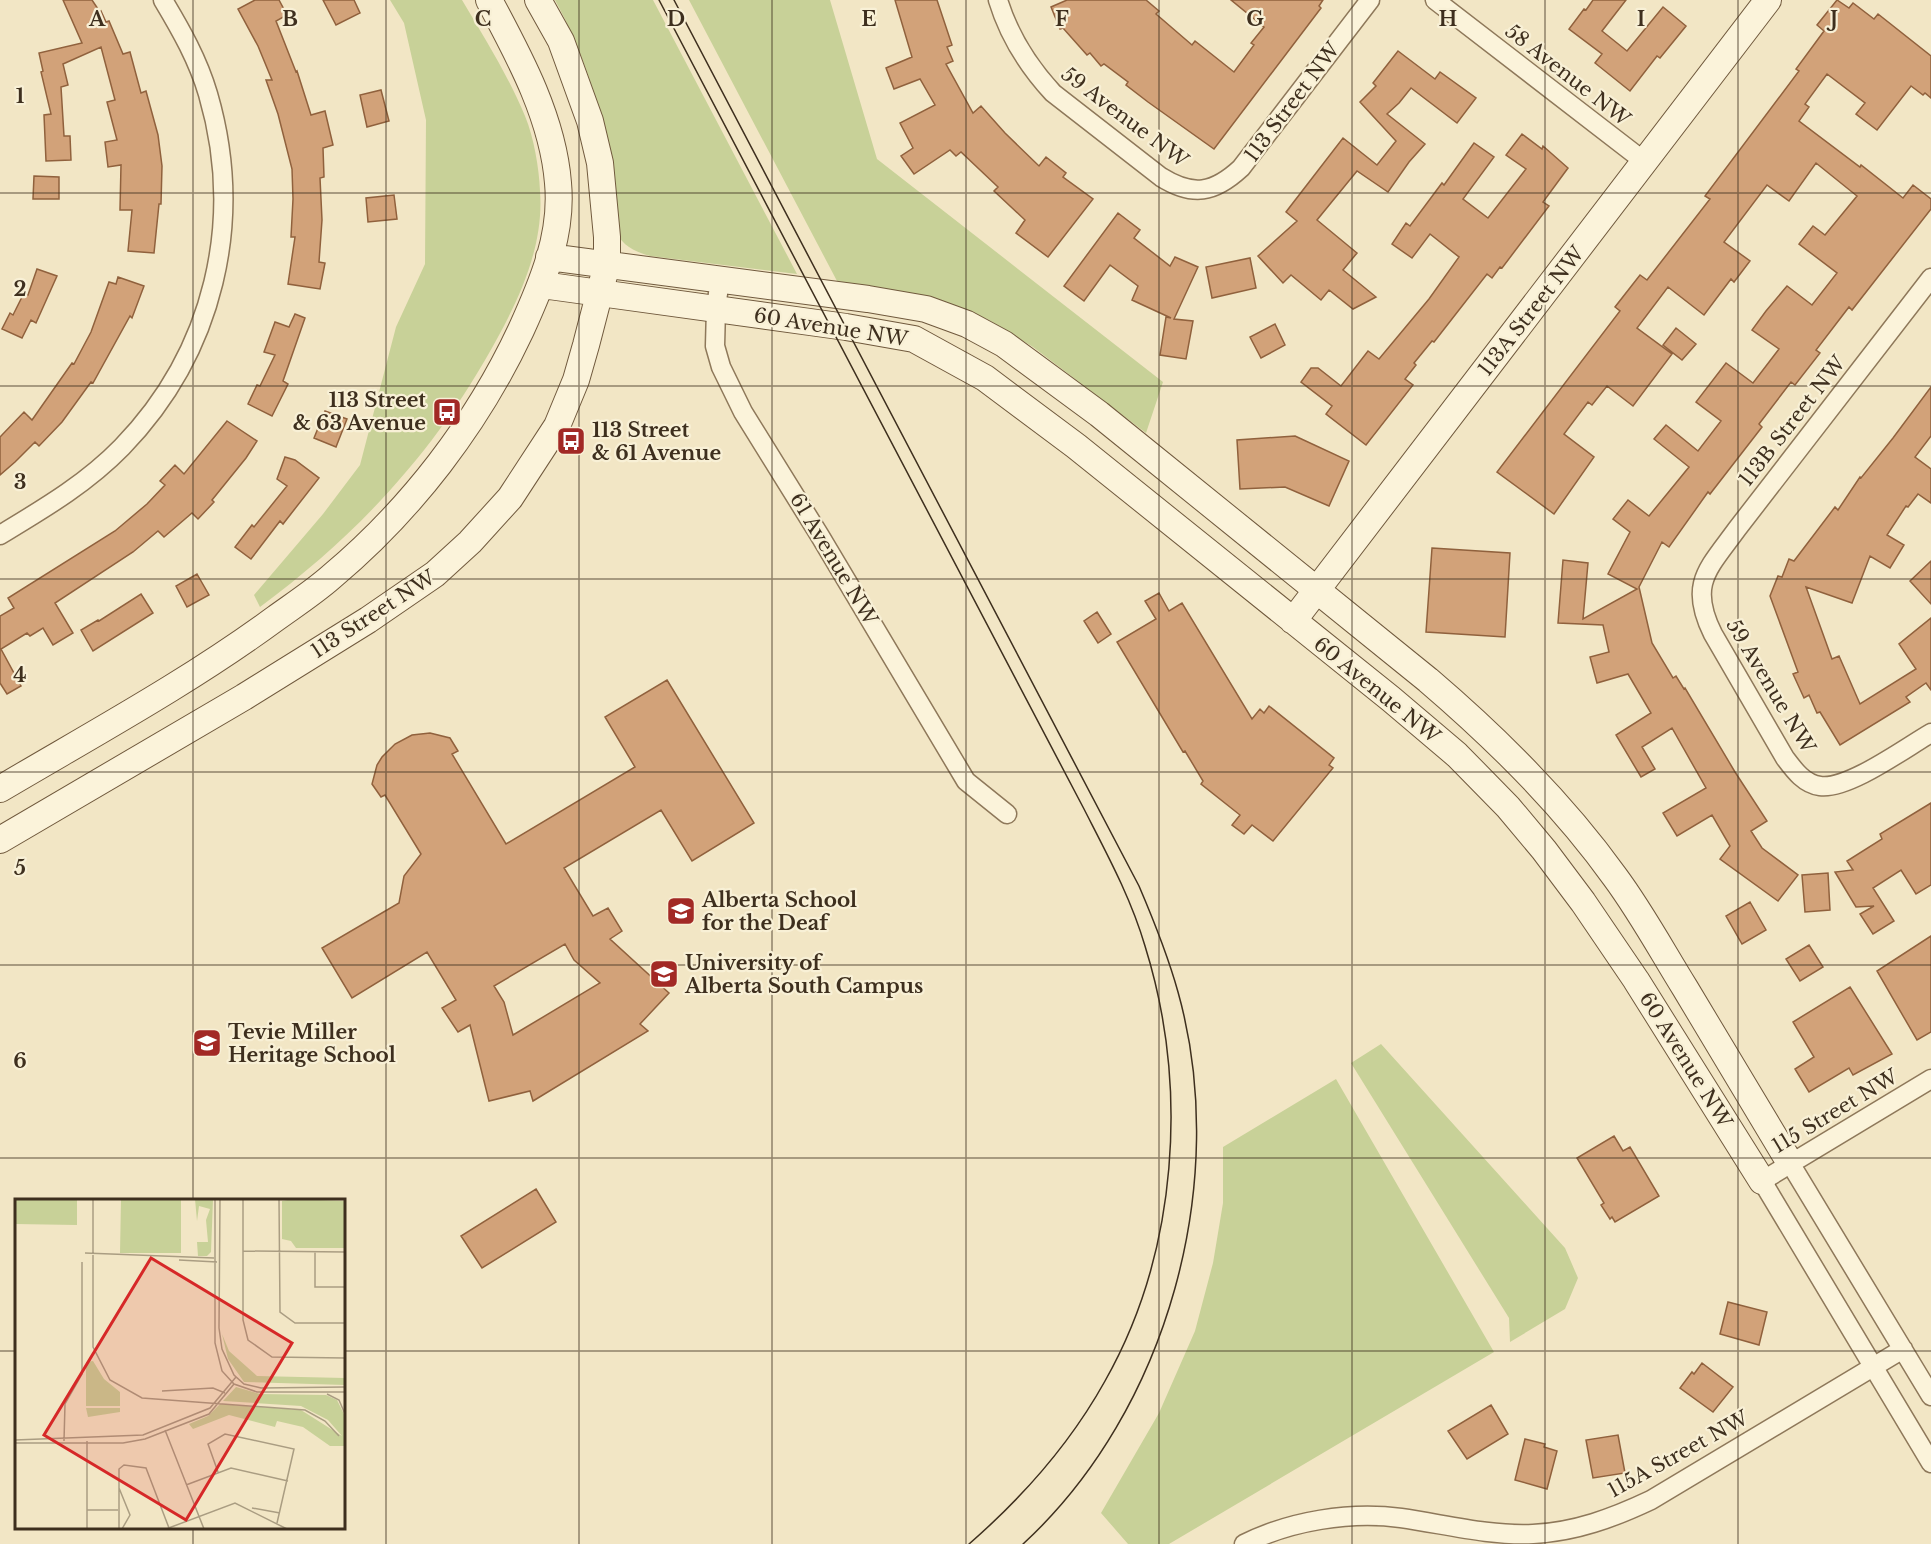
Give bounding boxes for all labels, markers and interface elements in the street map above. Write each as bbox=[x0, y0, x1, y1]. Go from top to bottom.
text: A bbox=[88, 7, 106, 31]
text: B bbox=[282, 7, 298, 31]
text: C bbox=[475, 7, 491, 31]
text: D bbox=[667, 7, 685, 31]
text: E bbox=[861, 7, 877, 31]
text: F bbox=[1055, 7, 1069, 31]
text: G bbox=[1246, 7, 1264, 31]
text: H bbox=[1439, 7, 1458, 31]
text: I bbox=[1637, 7, 1645, 31]
text: J bbox=[1826, 7, 1838, 31]
street label: 58 Avenue NW bbox=[1501, 19, 1636, 132]
street label: 113 Street NW bbox=[1239, 37, 1345, 166]
street label: 59 Avenue NW bbox=[1057, 61, 1194, 173]
text: 1 bbox=[16, 84, 25, 108]
street label: 113A Street NW bbox=[1473, 241, 1589, 381]
text: 2 bbox=[13, 277, 27, 301]
street label: 60 Avenue NW bbox=[752, 303, 910, 351]
street label: 113B Street NW bbox=[1734, 351, 1851, 491]
place label: 113 Street & 63 Avenue bbox=[293, 388, 426, 435]
bus stop icon: 113 Street & 63 Avenue bbox=[431, 396, 463, 428]
place label: 113 Street & 61 Avenue bbox=[592, 418, 721, 465]
bus stop icon: 113 Street & 61 Avenue bbox=[555, 425, 587, 457]
text: 3 bbox=[14, 470, 26, 494]
street label: 61 Avenue NW bbox=[785, 488, 883, 630]
street label: 113 Street NW bbox=[306, 565, 440, 663]
street label: 59 Avenue NW bbox=[1721, 614, 1821, 758]
street label: 60 Avenue NW bbox=[1309, 632, 1445, 749]
text: 4 bbox=[13, 663, 27, 687]
text: 5 bbox=[14, 856, 26, 880]
place label: Alberta School for the Deaf bbox=[701, 888, 857, 935]
school or university icon: Alberta School for the Deaf bbox=[665, 895, 697, 927]
place label: University of Alberta South Campus bbox=[684, 951, 923, 998]
school or university icon: University of Alberta South Campus bbox=[648, 958, 680, 990]
street label: 60 Avenue NW bbox=[1635, 988, 1738, 1133]
place label: Tevie Miller Heritage School bbox=[228, 1020, 396, 1067]
school or university icon: Tevie Miller Heritage School bbox=[191, 1027, 223, 1059]
text: 6 bbox=[13, 1049, 27, 1073]
street label: 115 Street NW bbox=[1768, 1064, 1903, 1158]
inset map bbox=[15, 1199, 345, 1529]
street label: 115A Street NW bbox=[1604, 1405, 1753, 1503]

